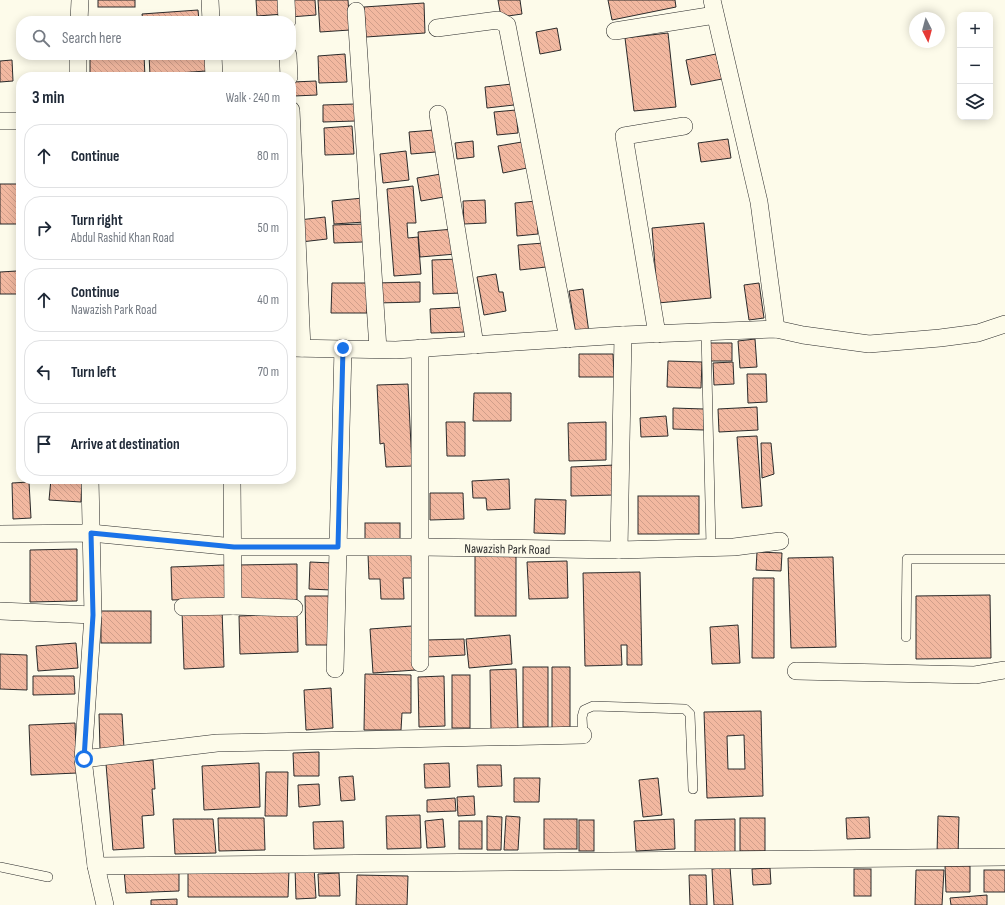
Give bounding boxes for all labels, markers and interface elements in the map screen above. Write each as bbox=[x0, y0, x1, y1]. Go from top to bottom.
north arrow bbox=[909, 12, 945, 48]
map controls bbox=[957, 12, 993, 120]
button: + bbox=[957, 12, 993, 48]
search box bbox=[16, 16, 296, 60]
icon: search bbox=[30, 27, 52, 49]
text: Search here bbox=[62, 29, 122, 48]
button: − bbox=[957, 48, 993, 84]
button: layers bbox=[957, 84, 993, 120]
text: 3 min bbox=[32, 88, 65, 108]
text: Walk · 240 m bbox=[226, 90, 280, 106]
icon: ahead bbox=[33, 145, 55, 167]
text: Continue bbox=[71, 147, 120, 166]
text: 80 m bbox=[257, 148, 279, 164]
text: Turn right bbox=[71, 211, 123, 230]
icon: right bbox=[33, 217, 55, 239]
text: 50 m bbox=[258, 220, 279, 236]
text: Abdul Rashid Khan Road bbox=[71, 230, 174, 246]
text: Continue bbox=[71, 283, 120, 302]
icon: ahead bbox=[33, 289, 55, 311]
text: 40 m bbox=[257, 292, 279, 308]
text: Nawazish Park Road bbox=[71, 302, 157, 318]
route end bbox=[334, 339, 352, 357]
icon: left bbox=[33, 361, 55, 383]
text: Turn left bbox=[71, 363, 116, 382]
text: 70 m bbox=[258, 364, 279, 380]
icon: arrive bbox=[33, 433, 55, 455]
text: Arrive at destination bbox=[71, 435, 180, 454]
street label: Nawazish Park Road bbox=[464, 541, 550, 558]
route start bbox=[75, 750, 93, 768]

